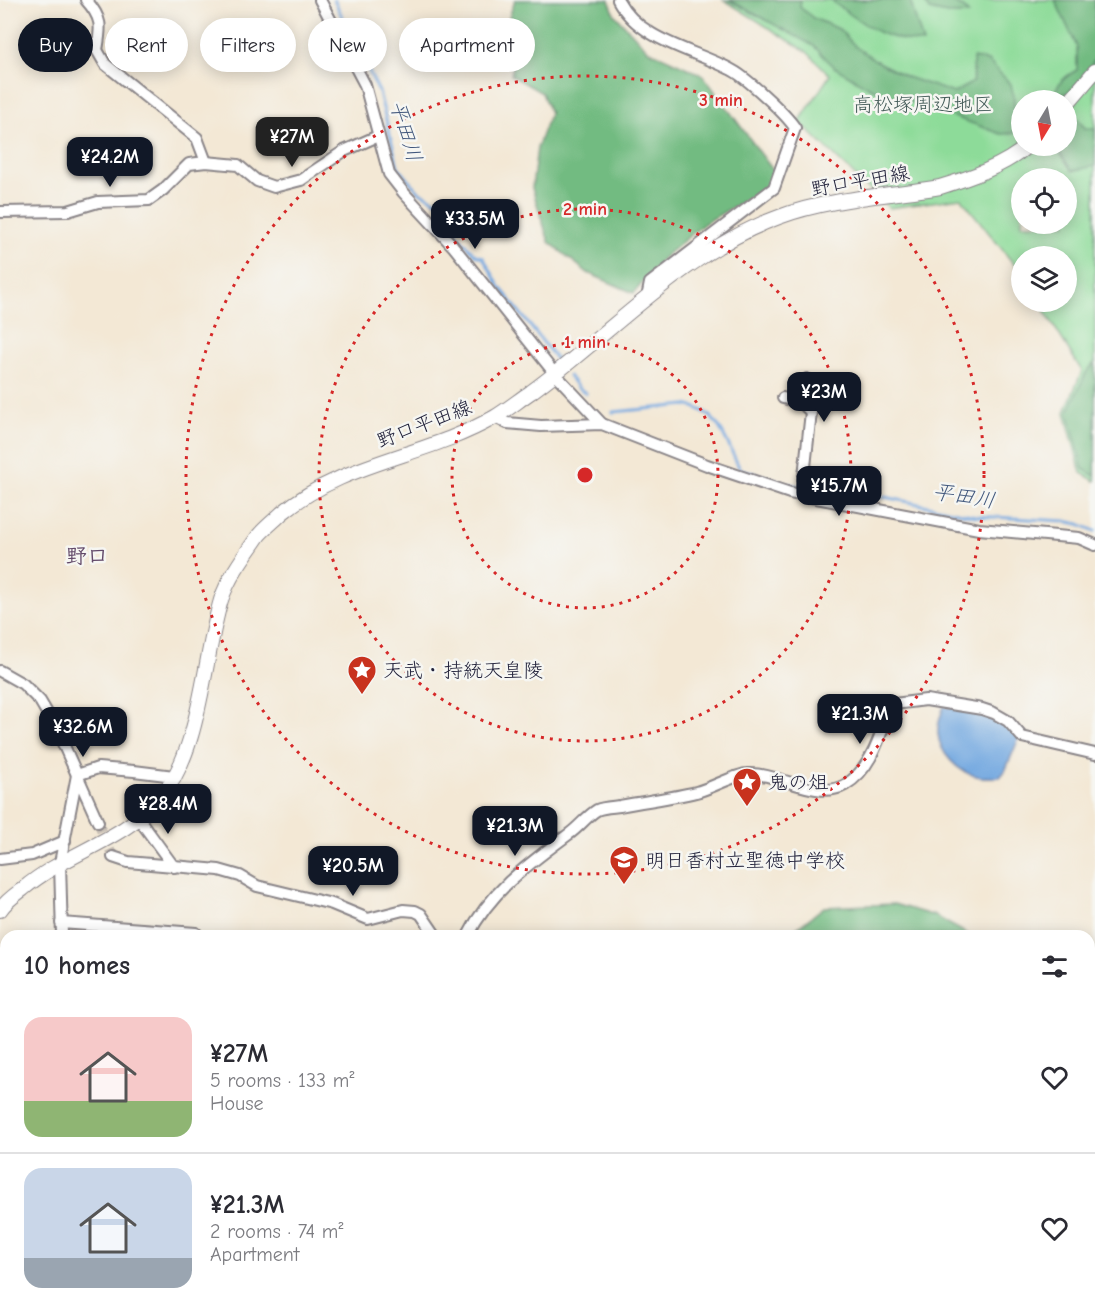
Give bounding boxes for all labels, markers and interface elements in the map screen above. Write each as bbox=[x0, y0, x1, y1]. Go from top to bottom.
chip: Buy bbox=[18, 18, 93, 72]
chip: Rent bbox=[105, 18, 188, 72]
chip: Filters bbox=[200, 18, 296, 72]
chip: New bbox=[308, 18, 387, 72]
chip: Apartment bbox=[399, 18, 535, 72]
text: 3 min bbox=[699, 90, 743, 111]
north arrow bbox=[1011, 90, 1077, 156]
map controls bbox=[1011, 90, 1077, 312]
park label: 高松塚周辺地区 bbox=[853, 93, 993, 116]
water label: 平田川 bbox=[385, 97, 427, 165]
pin: ¥27M bbox=[256, 117, 328, 168]
text: ¥27M bbox=[270, 125, 314, 148]
pin: ¥24.2M bbox=[61, 137, 159, 188]
text: ¥24.2M bbox=[81, 145, 139, 168]
street label: 野口平田線 bbox=[809, 161, 911, 201]
button: locate bbox=[1011, 168, 1077, 234]
pin: ¥33.5M bbox=[426, 199, 524, 250]
text: 2 min bbox=[563, 199, 607, 220]
text: ¥33.5M bbox=[445, 207, 505, 230]
button: layers bbox=[1011, 246, 1077, 312]
text: 1 min bbox=[564, 332, 606, 353]
pin: ¥23M bbox=[788, 372, 860, 423]
text: ¥23M bbox=[801, 380, 847, 403]
street label: 野口平田線 bbox=[373, 395, 475, 453]
centre of rings bbox=[575, 465, 595, 485]
pin: ¥15.7M bbox=[790, 466, 888, 517]
text: ¥15.7M bbox=[810, 474, 868, 497]
water label: 平田川 bbox=[931, 479, 997, 513]
district label: 野口 bbox=[66, 544, 108, 568]
place icon: 天武・持統天皇陵 bbox=[346, 654, 378, 696]
place label: 天武・持統天皇陵 bbox=[383, 659, 543, 682]
pin: ¥21.3M bbox=[811, 694, 909, 745]
text: ¥21.3M bbox=[831, 702, 889, 725]
pin: ¥32.6M bbox=[34, 707, 132, 758]
text: ¥32.6M bbox=[53, 715, 113, 738]
place icon: 鬼の俎 bbox=[731, 766, 763, 808]
place label: 鬼の俎 bbox=[768, 771, 829, 794]
pin: ¥28.4M bbox=[119, 784, 217, 835]
text: ¥28.4M bbox=[138, 792, 198, 815]
pin: ¥21.3M bbox=[466, 806, 564, 857]
text: ¥21.3M bbox=[486, 814, 544, 837]
school or university icon: 明日香村立聖徳中学校 bbox=[608, 844, 640, 886]
pin: ¥20.5M bbox=[304, 846, 402, 897]
place label: 明日香村立聖徳中学校 bbox=[645, 849, 845, 872]
text: ¥20.5M bbox=[322, 854, 384, 877]
icon: filters bbox=[1038, 950, 1071, 983]
text: 10 homes bbox=[24, 951, 130, 981]
text: ¥27M bbox=[210, 1039, 268, 1069]
icon: home bbox=[72, 1041, 144, 1113]
icon: heart bbox=[1038, 1061, 1071, 1094]
text: 5 rooms · 133 m² bbox=[210, 1069, 354, 1092]
text: House bbox=[210, 1092, 264, 1115]
text: ¥21.3M bbox=[210, 1190, 284, 1220]
icon: home bbox=[72, 1192, 144, 1264]
icon: heart bbox=[1038, 1212, 1071, 1245]
text: 2 rooms · 74 m² bbox=[210, 1220, 343, 1243]
text: Apartment bbox=[210, 1243, 300, 1266]

